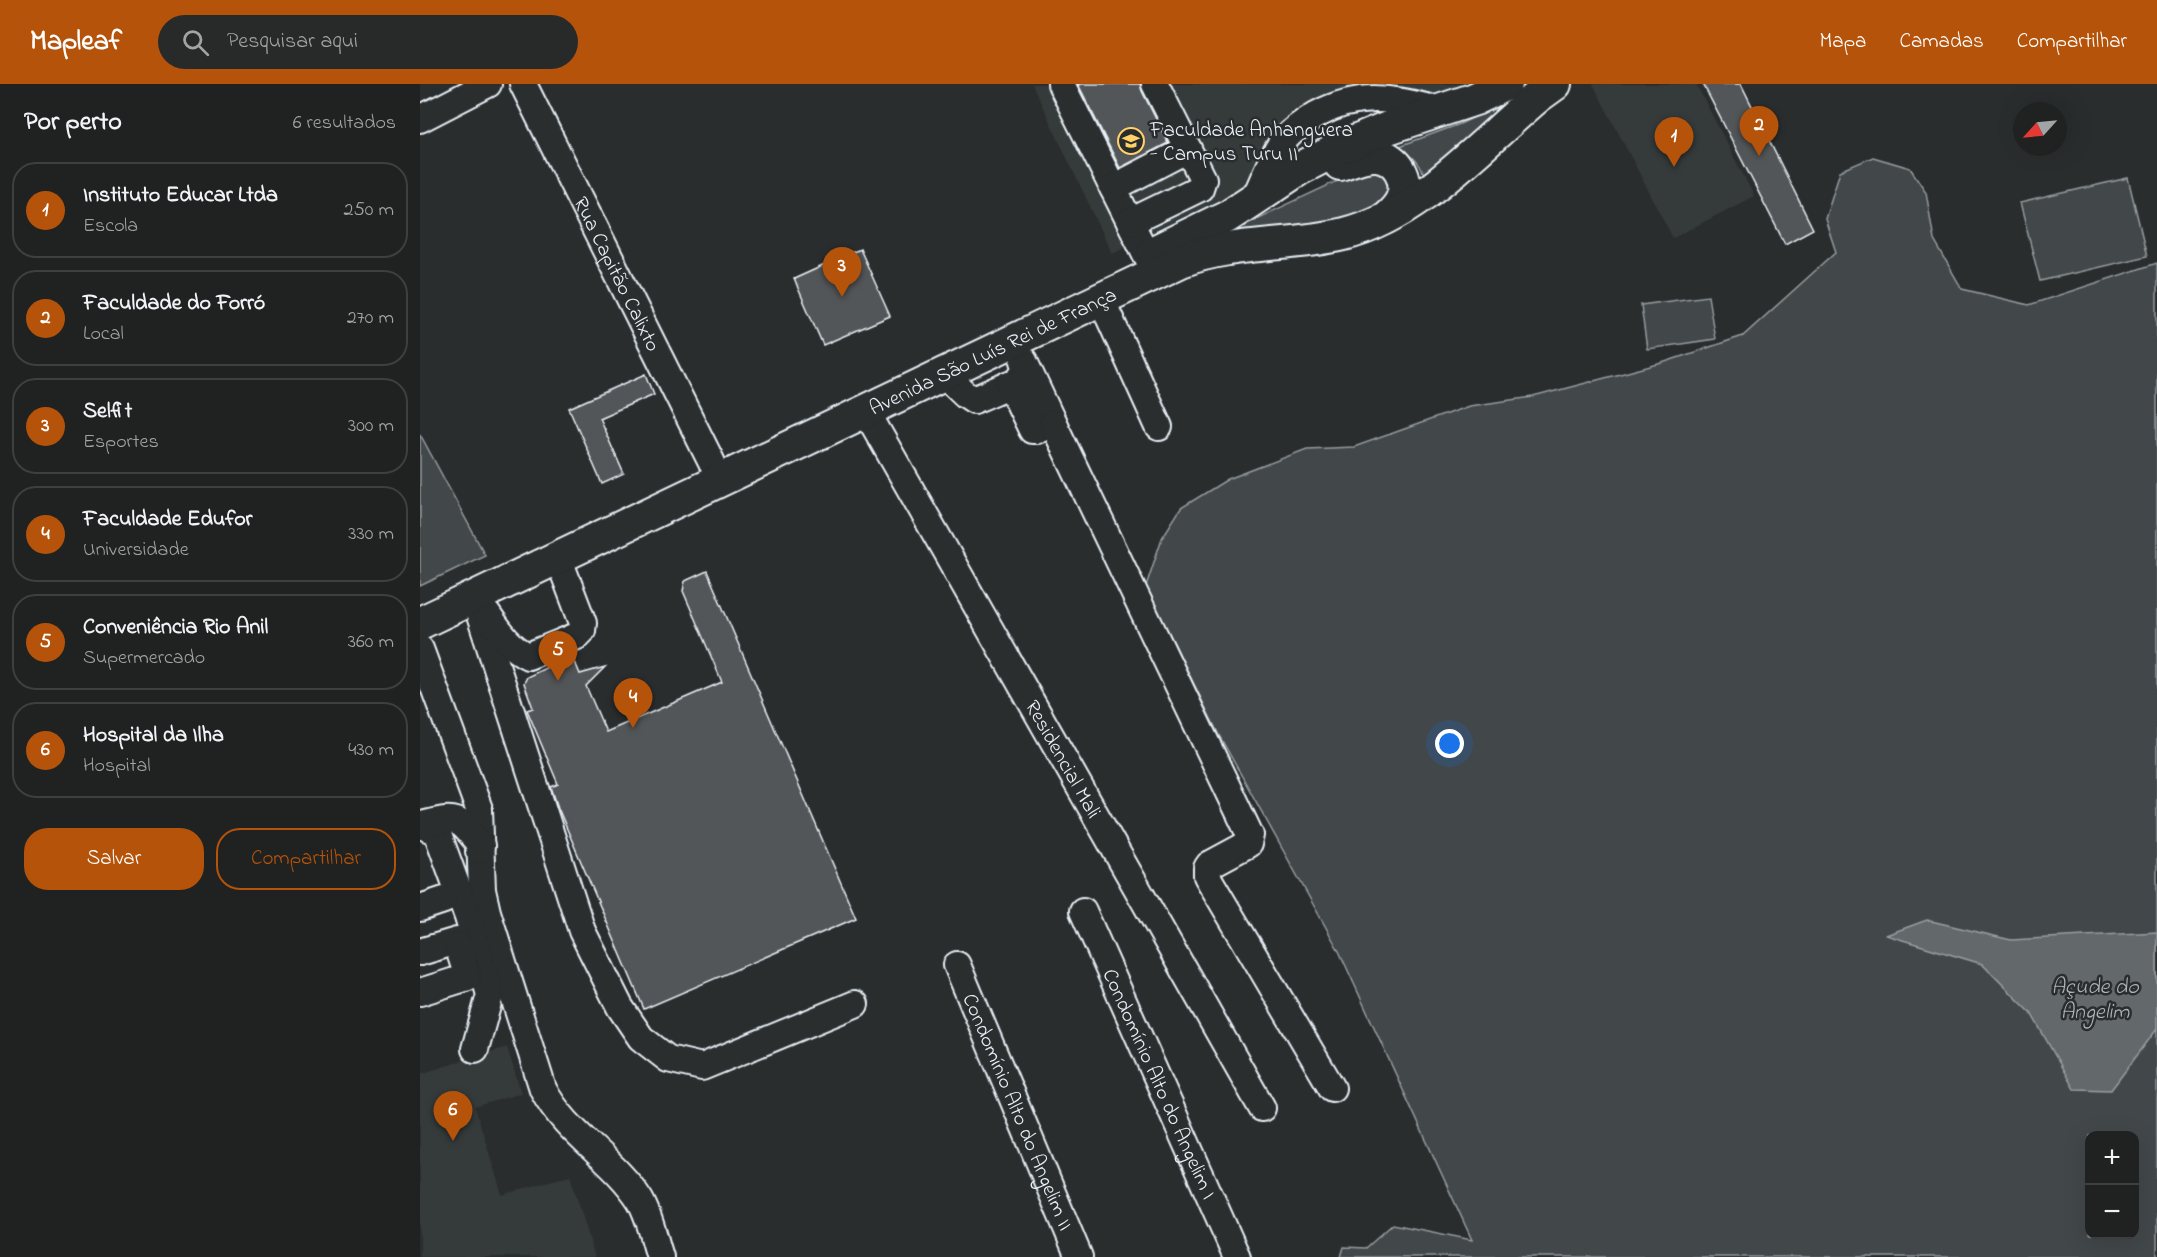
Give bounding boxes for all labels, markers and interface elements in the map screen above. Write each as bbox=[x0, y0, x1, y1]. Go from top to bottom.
search box bbox=[158, 15, 578, 69]
text: Mapleaf bbox=[30, 22, 122, 63]
icon: search bbox=[179, 26, 212, 59]
text: Pesquisar aqui bbox=[227, 26, 358, 58]
text: Mapa bbox=[1820, 27, 1866, 57]
text: Camadas bbox=[1899, 27, 1984, 57]
text: Compartilhar bbox=[2017, 27, 2127, 57]
north arrow bbox=[2013, 102, 2067, 156]
text: Por perto bbox=[24, 104, 122, 142]
pin: 2 bbox=[1740, 106, 1778, 156]
text: 6 resultados bbox=[293, 109, 396, 138]
place label: Faculdade Anhanguera - Campus Turu II bbox=[1149, 116, 1353, 170]
pin: 1 bbox=[1654, 118, 1694, 167]
school or university icon: Faculdade Anhanguera - Campus Turu II bbox=[1116, 126, 1146, 156]
text: Instituto Educar Ltda bbox=[83, 180, 278, 212]
street label: Rua Capitão Calixto bbox=[565, 192, 667, 357]
text: 1 bbox=[42, 196, 49, 225]
text: 250 m bbox=[343, 196, 394, 225]
text: Escola bbox=[83, 212, 138, 241]
pin: 3 bbox=[822, 248, 862, 297]
street label: Avenida São Luís Rei de França bbox=[865, 281, 1122, 424]
text: Faculdade do Forró bbox=[83, 288, 265, 320]
text: 2 bbox=[41, 304, 50, 333]
text: 270 m bbox=[347, 304, 394, 333]
text: Local bbox=[83, 320, 124, 349]
text: Selfit bbox=[83, 396, 132, 428]
text: 3 bbox=[41, 412, 50, 441]
text: 300 m bbox=[348, 412, 394, 441]
text: Esportes bbox=[83, 428, 159, 457]
text: Faculdade Edufor bbox=[83, 504, 252, 536]
text: 4 bbox=[41, 520, 50, 549]
text: 330 m bbox=[348, 520, 394, 549]
text: Universidade bbox=[83, 536, 189, 565]
text: Conveniência Rio Anil bbox=[83, 612, 268, 644]
text: 5 bbox=[40, 628, 51, 657]
text: 360 m bbox=[348, 628, 394, 657]
pin: 5 bbox=[538, 632, 578, 681]
text: Supermercado bbox=[83, 644, 205, 673]
pin: 4 bbox=[614, 678, 652, 728]
street label: Residencial Mali bbox=[1016, 695, 1107, 824]
text: Hospital da Ilha bbox=[83, 720, 224, 752]
your location bbox=[1435, 729, 1464, 758]
text: 6 bbox=[41, 736, 50, 765]
text: 430 m bbox=[348, 736, 394, 765]
text: Hospital bbox=[83, 752, 151, 781]
button: Salvar bbox=[24, 828, 204, 890]
button: Compartilhar bbox=[216, 828, 396, 890]
street label: Condomínio Alto do Angelim I bbox=[1094, 964, 1222, 1205]
water label: Açude do Angelim bbox=[2051, 972, 2140, 1029]
street label: Condomínio Alto do Angelim II bbox=[954, 989, 1079, 1236]
pin: 6 bbox=[434, 1092, 472, 1141]
map controls bbox=[2085, 1131, 2139, 1239]
button: + bbox=[2085, 1131, 2139, 1185]
button: − bbox=[2085, 1185, 2139, 1239]

